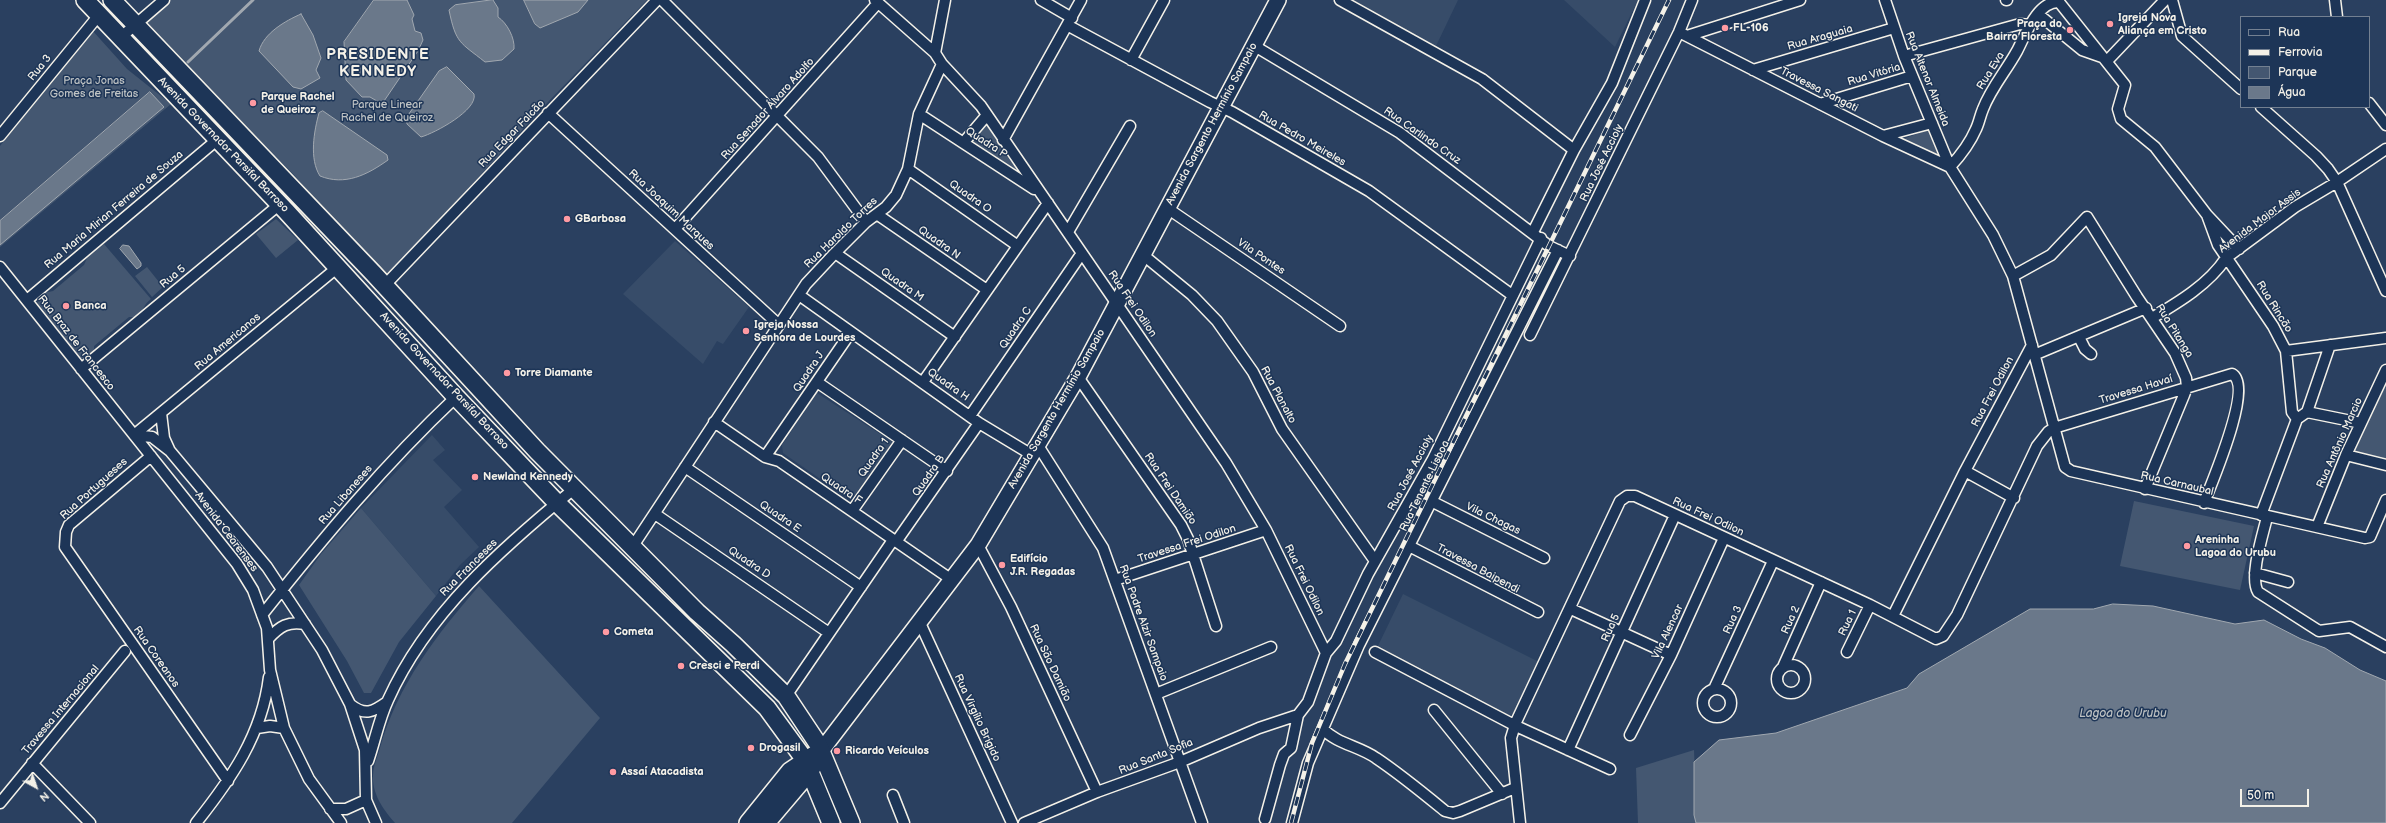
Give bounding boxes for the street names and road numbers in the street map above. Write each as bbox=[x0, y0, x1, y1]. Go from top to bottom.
street label: Rua Araguaia bbox=[1786, 22, 1854, 54]
street label: Rua Altenor Almeida bbox=[1902, 30, 1952, 128]
street label: Avenida Sargento Hermínio Sampaio bbox=[1163, 41, 1261, 207]
street label: Rua Eva bbox=[1974, 50, 2008, 92]
street label: Rua 3 bbox=[25, 52, 55, 84]
street label: Rua Senador Álvaro Adolfo bbox=[719, 55, 817, 163]
street label: Rua Vitória bbox=[1846, 61, 1902, 89]
street label: Travessa Sangati bbox=[1778, 65, 1860, 115]
street label: Avenida Governador Parsifal Barroso bbox=[155, 75, 291, 215]
street label: Rua Edgar Falcão bbox=[476, 97, 548, 171]
street label: Rua Carlindo Cruz bbox=[1381, 104, 1463, 168]
street label: Rua Pedro Meireles bbox=[1256, 109, 1348, 169]
street label: Rua José Accioly bbox=[1578, 122, 1626, 204]
street label: Quadra P bbox=[963, 125, 1009, 161]
street label: Rua Maria Mirian Ferreira de Souza bbox=[42, 148, 186, 272]
street label: Rua Joaquim Marques bbox=[625, 167, 717, 253]
street label: Quadra O bbox=[946, 178, 994, 216]
street label: Avenida Major Assis bbox=[2216, 186, 2304, 256]
street label: Rua Haroldo Torres bbox=[802, 195, 880, 271]
street label: Quadra N bbox=[915, 224, 963, 262]
street label: Vila Pontes bbox=[1235, 236, 1287, 278]
street label: Rua 5 bbox=[157, 262, 189, 292]
street label: Quadra M bbox=[878, 265, 926, 305]
street label: Rua Frei Odilon bbox=[1105, 268, 1159, 340]
street label: Rua Rincão bbox=[2253, 279, 2295, 335]
street label: Rua Braz de Francesco bbox=[35, 293, 117, 393]
street label: Rua Pitanga bbox=[2152, 302, 2196, 360]
street label: Quadra C bbox=[997, 304, 1035, 352]
street label: Avenida Governador Parsifal Barroso bbox=[377, 310, 511, 452]
street label: Rua Americanos bbox=[192, 311, 264, 373]
street label: Avenida Sargento Hermínio Sampaio bbox=[1006, 327, 1108, 491]
street label: Quadra J bbox=[791, 349, 827, 395]
street label: Rua Frei Odilon bbox=[1969, 355, 2017, 429]
street label: Rua Planalto bbox=[1257, 364, 1299, 426]
street label: Quadra H bbox=[924, 366, 972, 404]
street label: Travessa Havaí bbox=[2098, 373, 2174, 407]
street label: Rua Antônio Marcio bbox=[2314, 396, 2366, 490]
street label: Rua José Accioly bbox=[1385, 433, 1437, 513]
street label: Quadra 1 bbox=[856, 436, 892, 480]
street label: Rua Tenente Lisboa bbox=[1397, 438, 1453, 534]
street label: Rua Frei Damião bbox=[1141, 451, 1199, 527]
street label: Quadra B bbox=[910, 453, 948, 499]
street label: Rua Portugueses bbox=[58, 455, 130, 523]
street label: Rua Libaneses bbox=[317, 463, 375, 527]
street label: Rua Carnaubal bbox=[2139, 469, 2215, 499]
street label: Quadra F bbox=[818, 470, 864, 508]
street label: Avenida Cearenses bbox=[192, 489, 260, 575]
street label: Rua Frei Odilon bbox=[1670, 495, 1746, 539]
street label: Quadra E bbox=[757, 498, 803, 536]
street label: Vila Chagas bbox=[1464, 500, 1522, 538]
street label: Travessa Frei Odilon bbox=[1136, 522, 1238, 566]
street label: Rua Franceses bbox=[438, 537, 500, 599]
street label: Rua Frei Odilon bbox=[1281, 542, 1327, 618]
street label: Travessa Baipendi bbox=[1434, 542, 1522, 596]
street label: Quadra D bbox=[725, 544, 773, 582]
street label: Rua Padre Alzir Sampaio bbox=[1116, 563, 1170, 683]
street label: Vila Alencar bbox=[1650, 603, 1686, 661]
street label: Rua 3 bbox=[1721, 604, 1745, 636]
street label: Rua 2 bbox=[1779, 604, 1803, 636]
street label: Rua 1 bbox=[1836, 608, 1860, 638]
street label: Rua 5 bbox=[1599, 612, 1623, 644]
street label: Rua São Damião bbox=[1026, 622, 1074, 704]
street label: Rua Coreanos bbox=[130, 624, 182, 690]
street label: Travessa Internacional bbox=[20, 662, 102, 758]
street label: Rua Virgílio Brígido bbox=[951, 672, 1003, 764]
street label: Rua Santa Sofia bbox=[1117, 736, 1195, 778]

